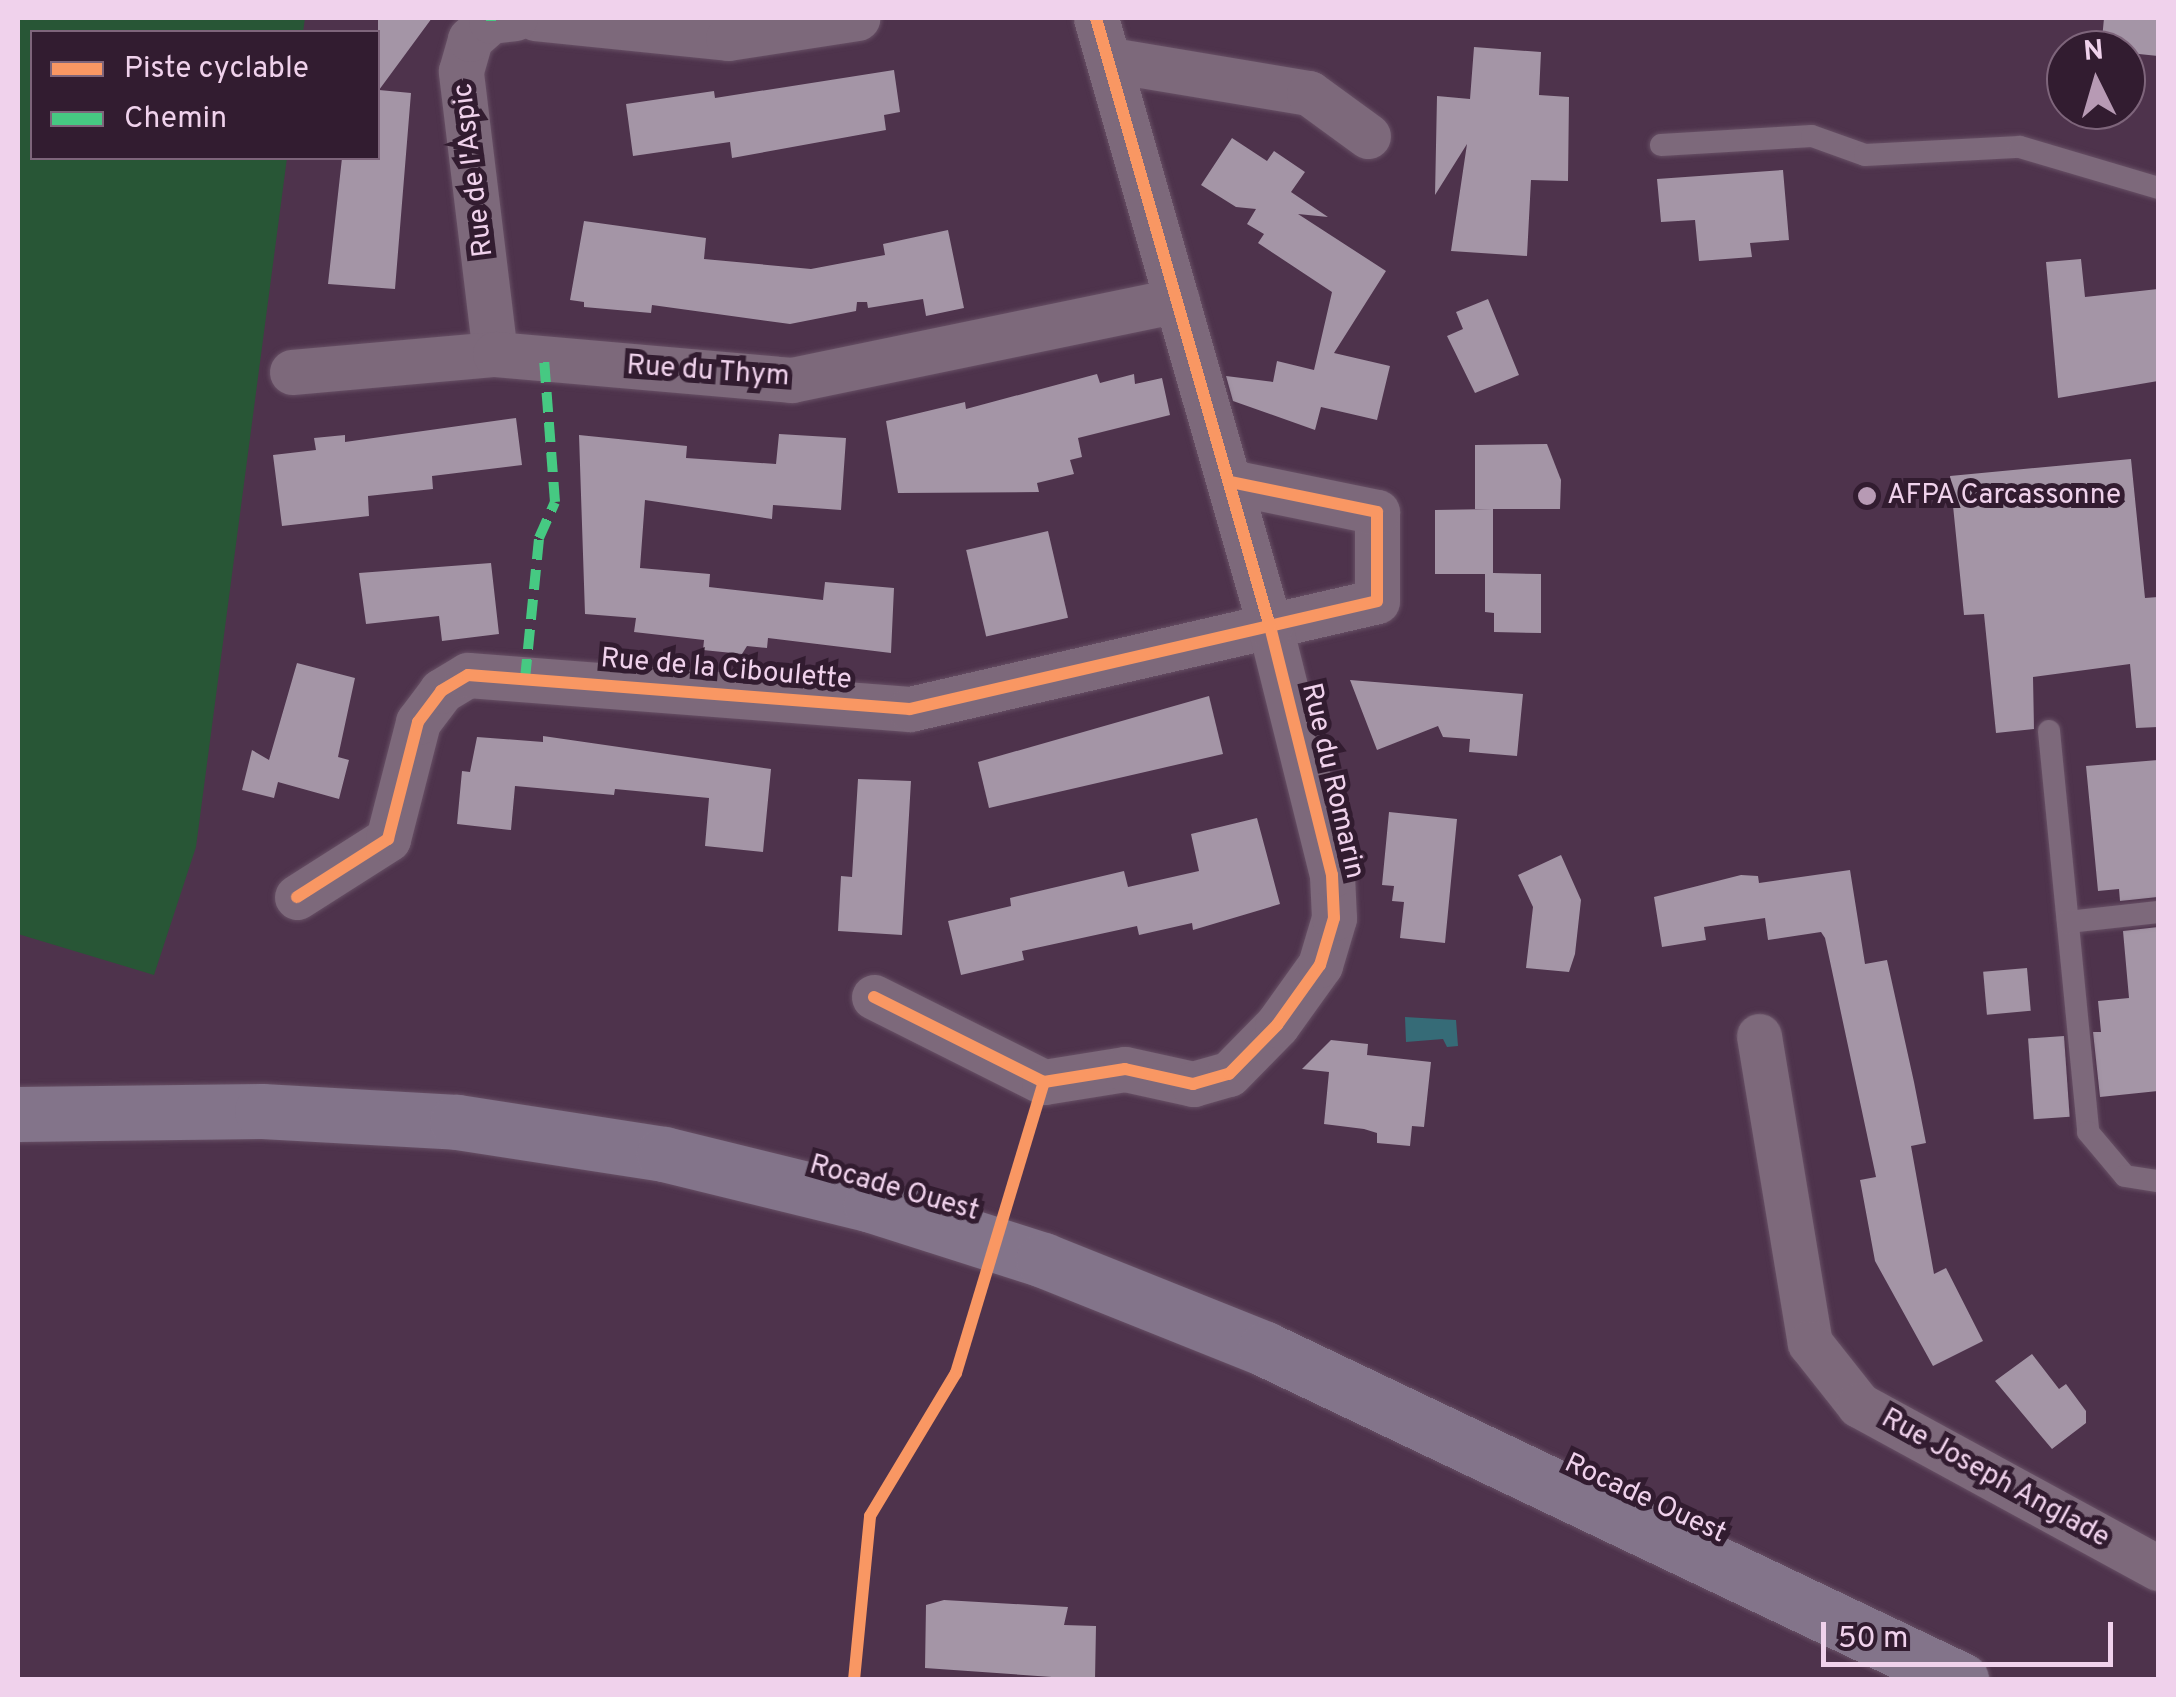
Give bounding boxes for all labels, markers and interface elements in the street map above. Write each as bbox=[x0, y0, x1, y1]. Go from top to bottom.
legend bbox=[30, 30, 380, 160]
north arrow bbox=[2046, 30, 2146, 130]
text: N bbox=[2082, 33, 2105, 71]
text: Piste cyclable bbox=[124, 51, 309, 88]
street label: Rue de l'Aspic bbox=[447, 81, 501, 259]
text: Chemin bbox=[124, 101, 227, 138]
street label: Rue du Thym bbox=[625, 350, 791, 394]
place label: AFPA Carcassonne bbox=[1887, 479, 2122, 513]
marker: AFPA Carcassonne bbox=[1856, 485, 1878, 507]
street label: Rue de la Ciboulette bbox=[599, 642, 853, 698]
street label: Rue du Romarin bbox=[1293, 680, 1371, 882]
street label: Rocade Ouest bbox=[805, 1149, 983, 1229]
street label: Rue Joseph Anglade bbox=[1875, 1402, 2115, 1556]
street label: Rocade Ouest bbox=[1559, 1447, 1731, 1551]
scale bar bbox=[1826, 1602, 2118, 1664]
text: 50 m bbox=[1838, 1621, 1908, 1658]

